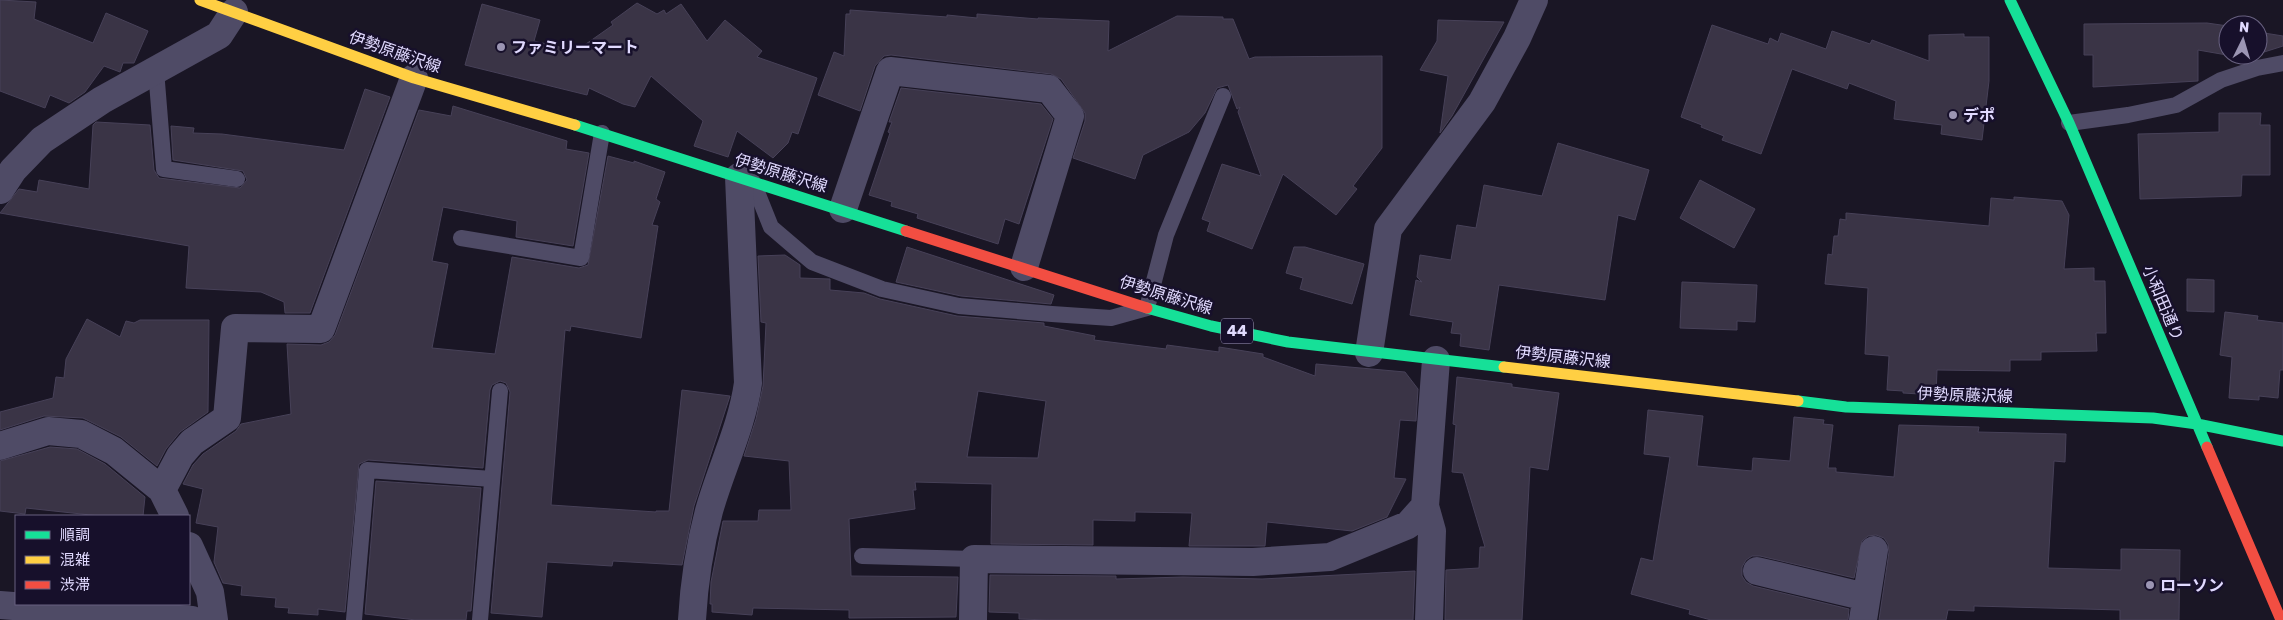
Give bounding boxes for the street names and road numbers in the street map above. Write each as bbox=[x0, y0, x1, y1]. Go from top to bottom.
street label: 伊勢原藤沢線 bbox=[347, 27, 443, 77]
street label: 伊勢原藤沢線 bbox=[732, 150, 830, 196]
street label: 小和田通り bbox=[2139, 262, 2187, 344]
street label: 伊勢原藤沢線 bbox=[1117, 272, 1215, 318]
road number: 44 bbox=[1221, 318, 1253, 344]
street label: 伊勢原藤沢線 bbox=[1514, 343, 1612, 371]
street label: 伊勢原藤沢線 bbox=[1917, 384, 2013, 406]

